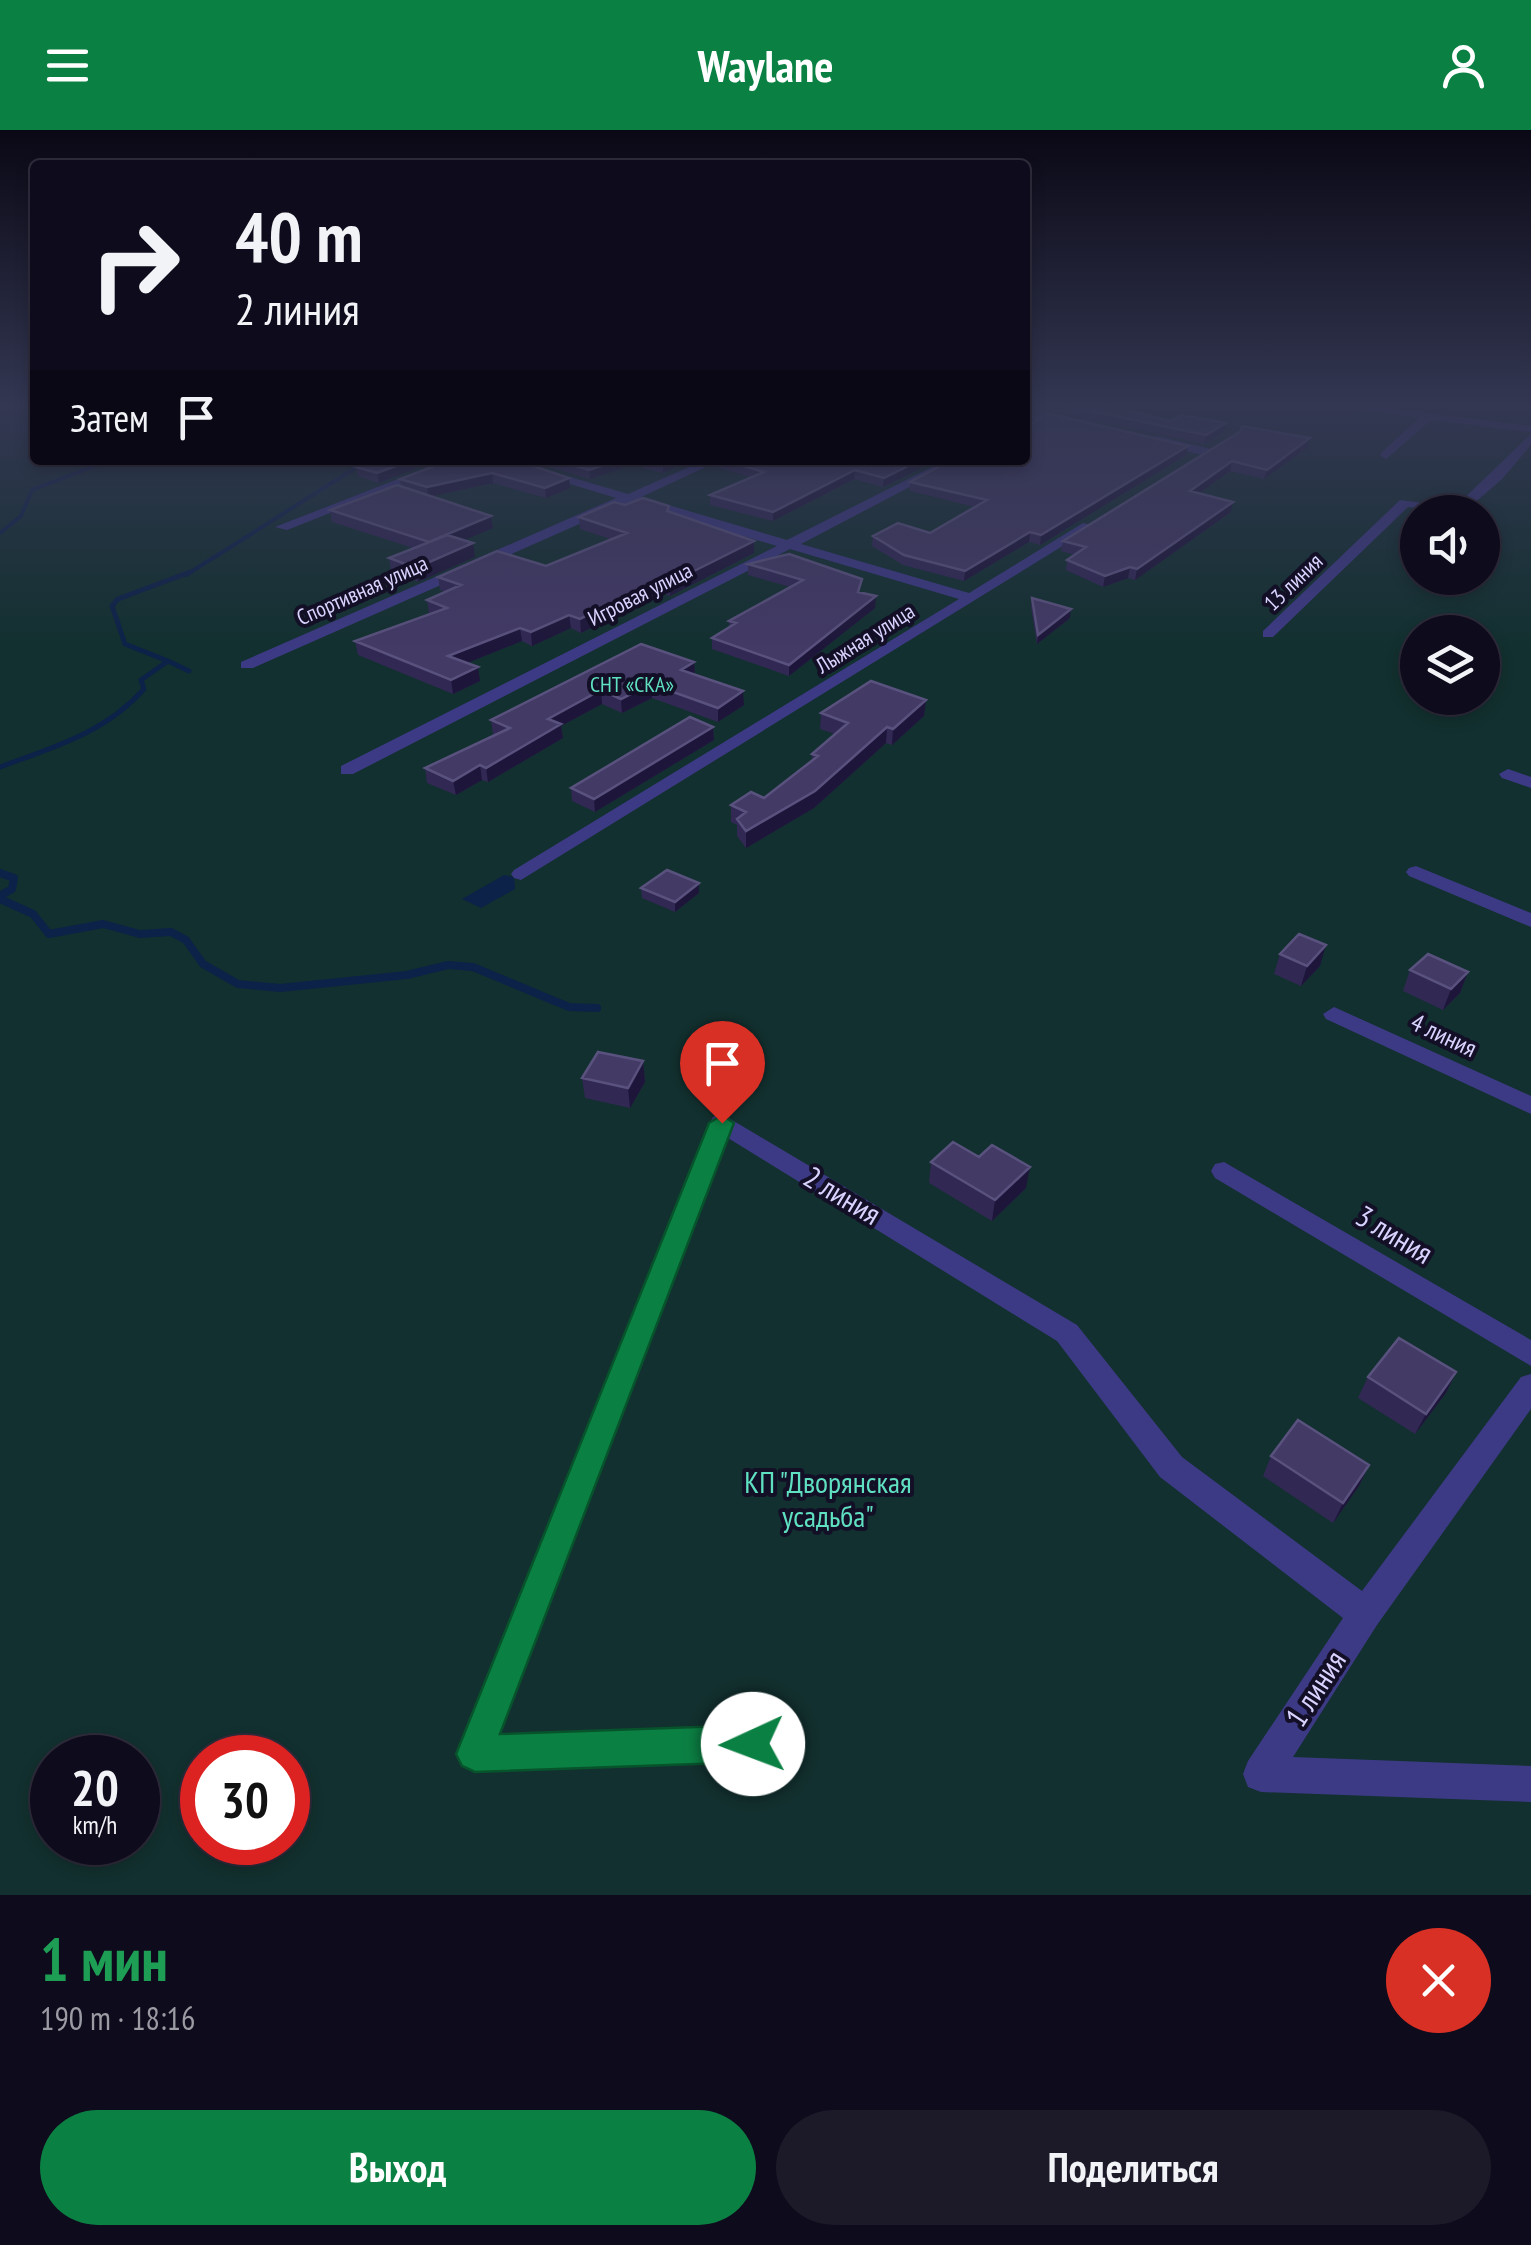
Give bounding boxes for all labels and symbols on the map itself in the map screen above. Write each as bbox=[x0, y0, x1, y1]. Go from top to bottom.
street label: 13 линия bbox=[1258, 547, 1328, 617]
street label: Спортивная улица bbox=[292, 549, 432, 631]
street label: Игровая улица bbox=[583, 556, 697, 632]
street label: Лыжная улица bbox=[810, 597, 920, 680]
park label: СНТ «СКА» bbox=[590, 670, 674, 698]
street label: 4 линия bbox=[1406, 1006, 1482, 1064]
pin bbox=[680, 1021, 765, 1124]
street label: 2 линия bbox=[797, 1157, 888, 1233]
street label: 3 линия bbox=[1349, 1196, 1440, 1272]
park label: КП "Дворянская усадьба" bbox=[744, 1462, 912, 1535]
street label: 1 линия bbox=[1276, 1643, 1354, 1734]
position arrow bbox=[701, 1692, 805, 1796]
speed limit sign: 30 bbox=[180, 1735, 310, 1865]

